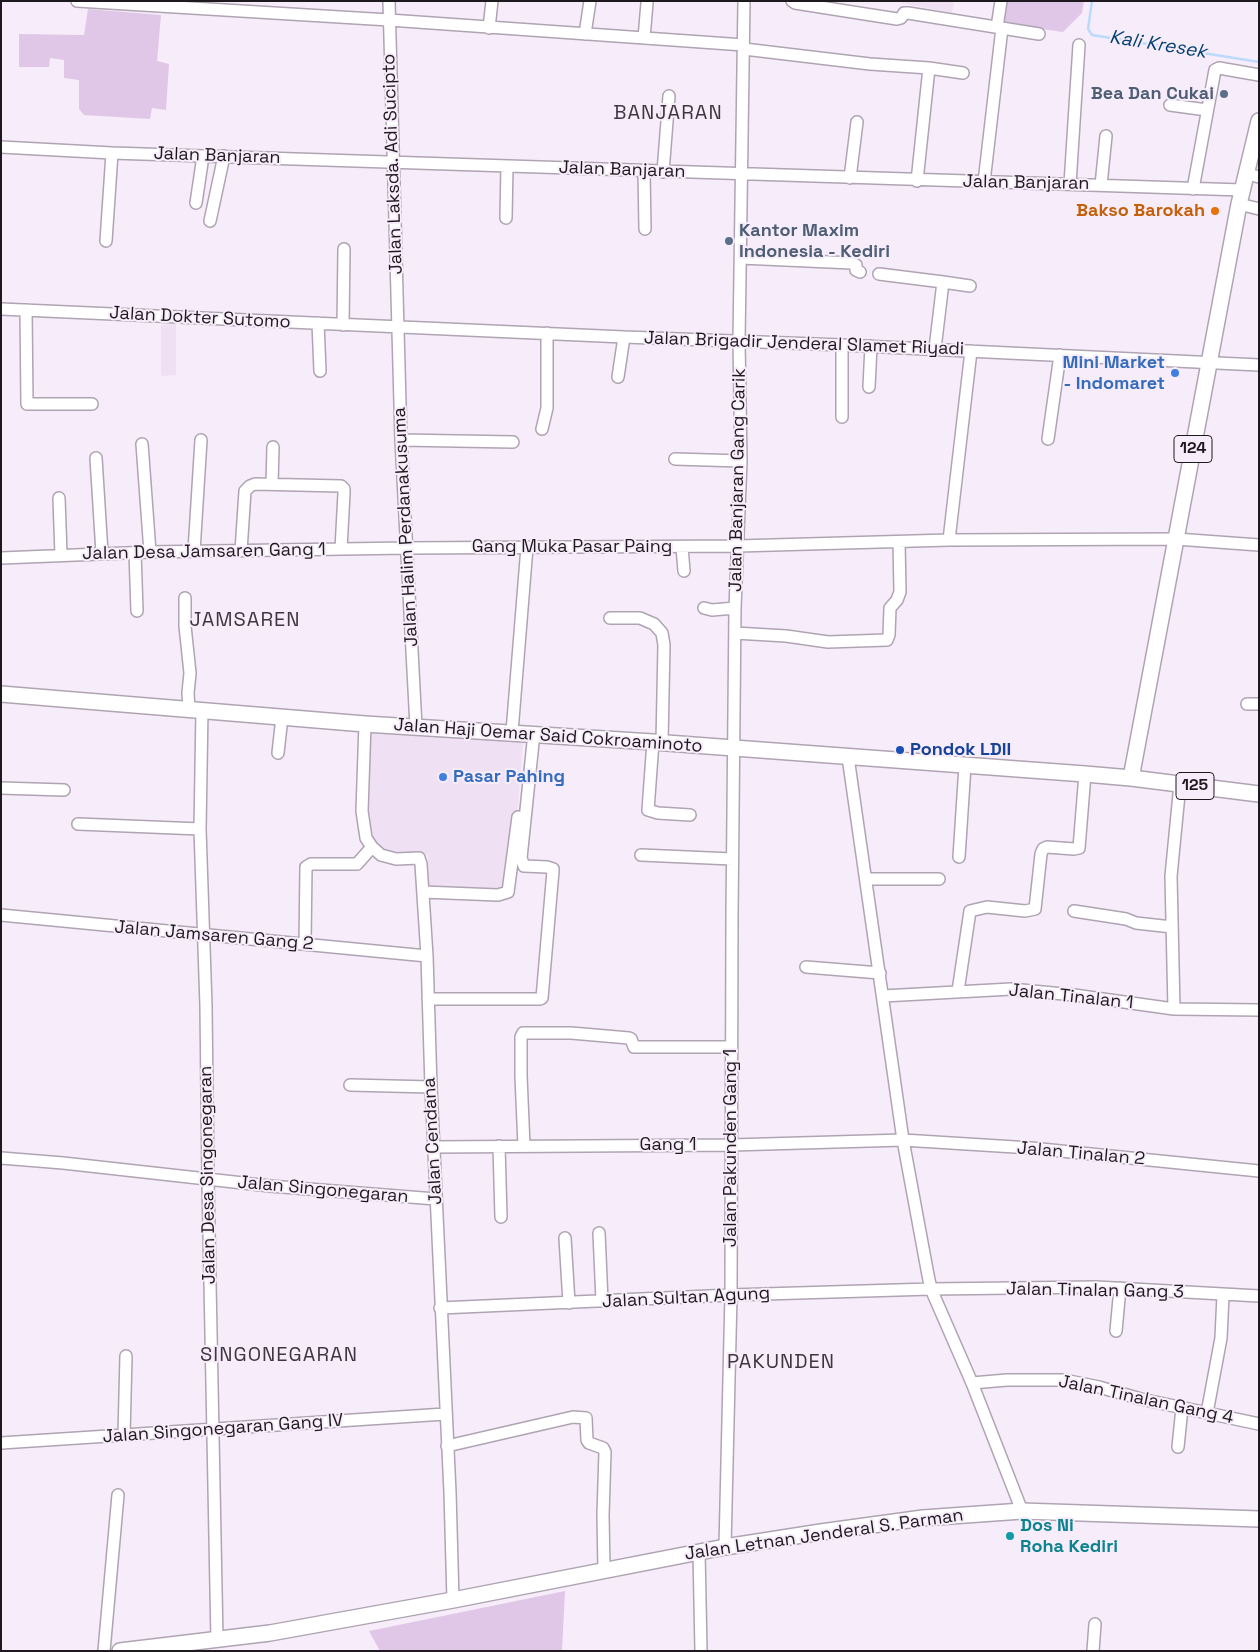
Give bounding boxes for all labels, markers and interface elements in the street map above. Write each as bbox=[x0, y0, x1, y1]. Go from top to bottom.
water label: Kali Kresek bbox=[1108, 26, 1208, 64]
street label: Jalan Laksda. Adi Sucipto bbox=[378, 53, 408, 275]
place label: Bea Dan Cukai bbox=[1091, 83, 1214, 105]
marker: Bea Dan Cukai bbox=[1218, 88, 1230, 100]
district label: BANJARAN bbox=[612, 102, 724, 126]
street label: Jalan Banjaran bbox=[153, 143, 281, 169]
street label: Jalan Banjaran bbox=[558, 157, 686, 183]
street label: Jalan Banjaran bbox=[962, 171, 1090, 195]
place label: Bakso Barokah bbox=[1076, 200, 1205, 222]
marker: Bakso Barokah bbox=[1209, 205, 1221, 217]
place label: Kantor Maxim Indonesia - Kediri bbox=[739, 220, 890, 262]
marker: Kantor Maxim Indonesia - Kediri bbox=[723, 235, 735, 247]
street label: Jalan Dokter Sutomo bbox=[109, 302, 291, 334]
street label: Jalan Brigadir Jenderal Slamet Riyadi bbox=[643, 328, 965, 360]
place label: Mini Market - Indomaret bbox=[1063, 352, 1165, 394]
marker: Mini Market - Indomaret bbox=[1169, 367, 1181, 379]
street label: Jalan Banjaran Gang Carik bbox=[725, 368, 751, 592]
street label: Jalan Halim Perdanakusuma bbox=[389, 407, 423, 647]
road number: 124 bbox=[1174, 436, 1212, 462]
street label: Gang Muka Pasar Paing bbox=[472, 536, 672, 558]
street label: Jalan Desa Jamsaren Gang 1 bbox=[82, 539, 326, 565]
district label: JAMSAREN bbox=[188, 609, 302, 633]
street label: Jalan Haji Oemar Said Cokroaminoto bbox=[393, 714, 703, 758]
place label: Pondok LDII bbox=[910, 739, 1011, 761]
marker: Pondok LDII bbox=[894, 744, 906, 756]
place label: Pasar Pahing bbox=[453, 766, 565, 788]
marker: Pasar Pahing bbox=[437, 771, 449, 783]
road number: 125 bbox=[1176, 772, 1214, 799]
street label: Jalan Jamsaren Gang 2 bbox=[113, 917, 315, 955]
street label: Jalan Tinalan 1 bbox=[1008, 980, 1134, 1014]
street label: Jalan Pakunden Gang 1 bbox=[720, 1049, 742, 1247]
street label: Jalan Desa Singonegaran bbox=[195, 1066, 221, 1284]
street label: Jalan Cendana bbox=[419, 1077, 447, 1205]
street label: Gang 1 bbox=[640, 1134, 696, 1156]
street label: Jalan Tinalan 2 bbox=[1016, 1138, 1146, 1170]
street label: Jalan Singonegaran bbox=[237, 1172, 409, 1208]
street label: Jalan Tinalan Gang 3 bbox=[1006, 1279, 1184, 1303]
street label: Jalan Sultan Agung bbox=[601, 1283, 771, 1313]
district label: SINGONEGARAN bbox=[199, 1344, 359, 1368]
district label: PAKUNDEN bbox=[726, 1351, 836, 1375]
street label: Jalan Tinalan Gang 4 bbox=[1057, 1371, 1235, 1429]
street label: Jalan Singonegaran Gang IV bbox=[102, 1410, 344, 1448]
street label: Jalan Letnan Jenderal S. Parman bbox=[683, 1505, 965, 1565]
place label: Dos Ni Roha Kediri bbox=[1020, 1515, 1118, 1558]
marker: Dos Ni Roha Kediri bbox=[1004, 1530, 1016, 1542]

